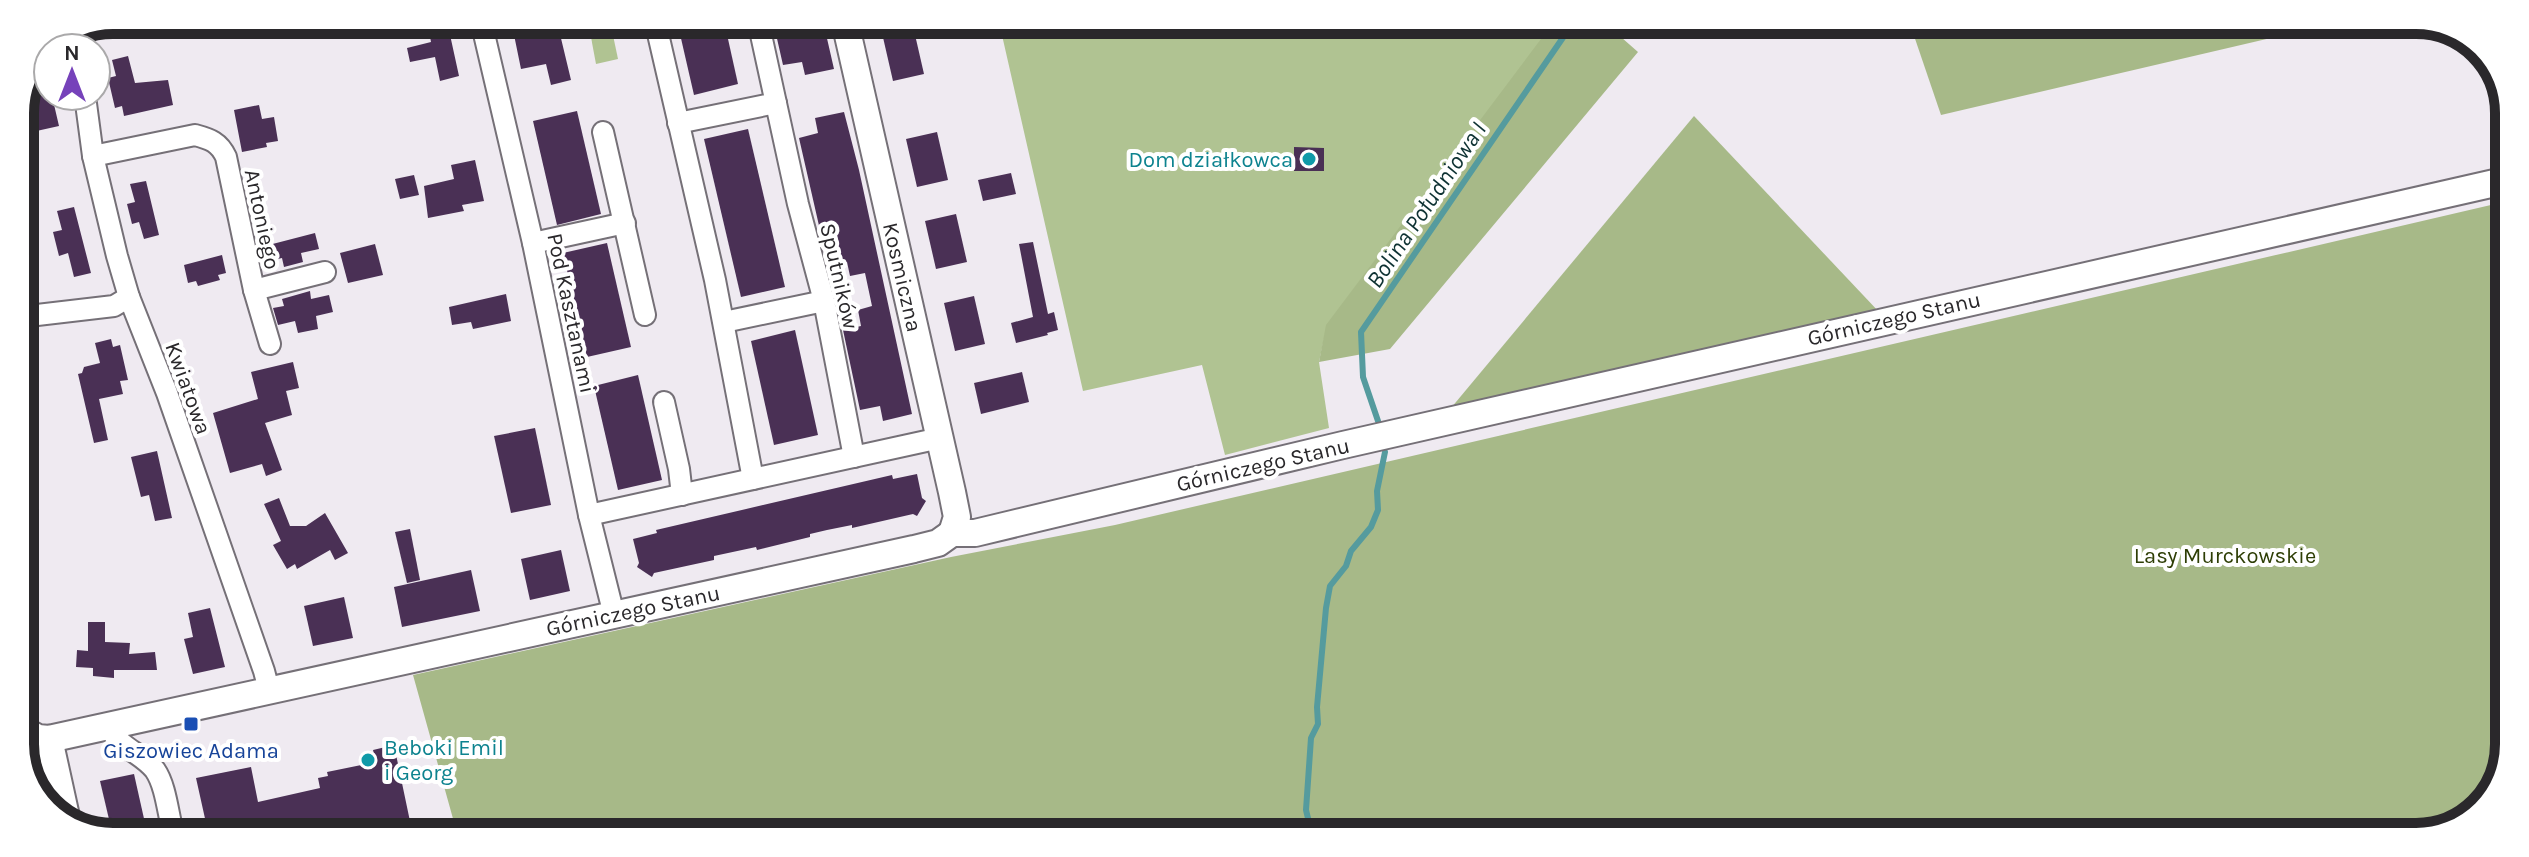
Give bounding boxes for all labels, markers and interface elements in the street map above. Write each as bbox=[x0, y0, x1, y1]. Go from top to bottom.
north arrow bbox=[32, 32, 112, 112]
text: N bbox=[64, 40, 80, 66]
water label: Bolina Południowa I bbox=[1360, 117, 1492, 293]
place label: Dom działkowca bbox=[1129, 147, 1293, 173]
marker: Dom działkowca bbox=[1300, 150, 1318, 168]
street label: Antoniego bbox=[239, 167, 285, 272]
street label: Kosmiczna bbox=[877, 220, 927, 334]
street label: Sputników bbox=[814, 221, 864, 332]
street label: Pod Kasztanami bbox=[541, 231, 601, 396]
street label: Górniczego Stanu bbox=[1805, 286, 1983, 352]
street label: Kwiatowa bbox=[159, 339, 217, 438]
street label: Górniczego Stanu bbox=[1174, 432, 1352, 498]
park label: Lasy Murckowskie bbox=[2134, 543, 2316, 569]
street label: Górniczego Stanu bbox=[544, 580, 722, 642]
marker: Giszowiec Adama bbox=[182, 715, 200, 733]
place label: Beboki Emil i Georg bbox=[384, 735, 504, 786]
place label: Giszowiec Adama bbox=[103, 738, 279, 764]
marker: Beboki Emil i Georg bbox=[359, 751, 377, 769]

